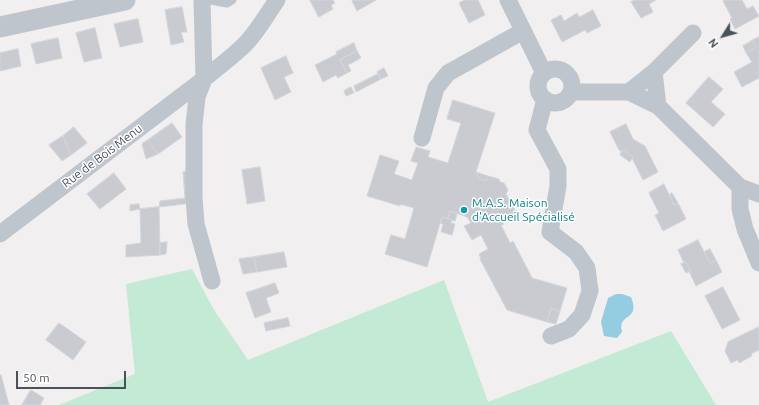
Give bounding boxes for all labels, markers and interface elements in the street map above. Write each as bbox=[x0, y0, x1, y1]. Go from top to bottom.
north arrow bbox=[703, 16, 743, 56]
text: N bbox=[706, 36, 721, 50]
street label: Rue de Bois Menu bbox=[59, 121, 145, 191]
place label: M.A.S. Maison d'Accueil Spécialisé bbox=[472, 196, 575, 224]
marker: M.A.S. Maison d'Accueil Spécialisé bbox=[459, 205, 469, 215]
scale bar bbox=[18, 363, 128, 389]
text: 50 m bbox=[23, 371, 50, 384]

